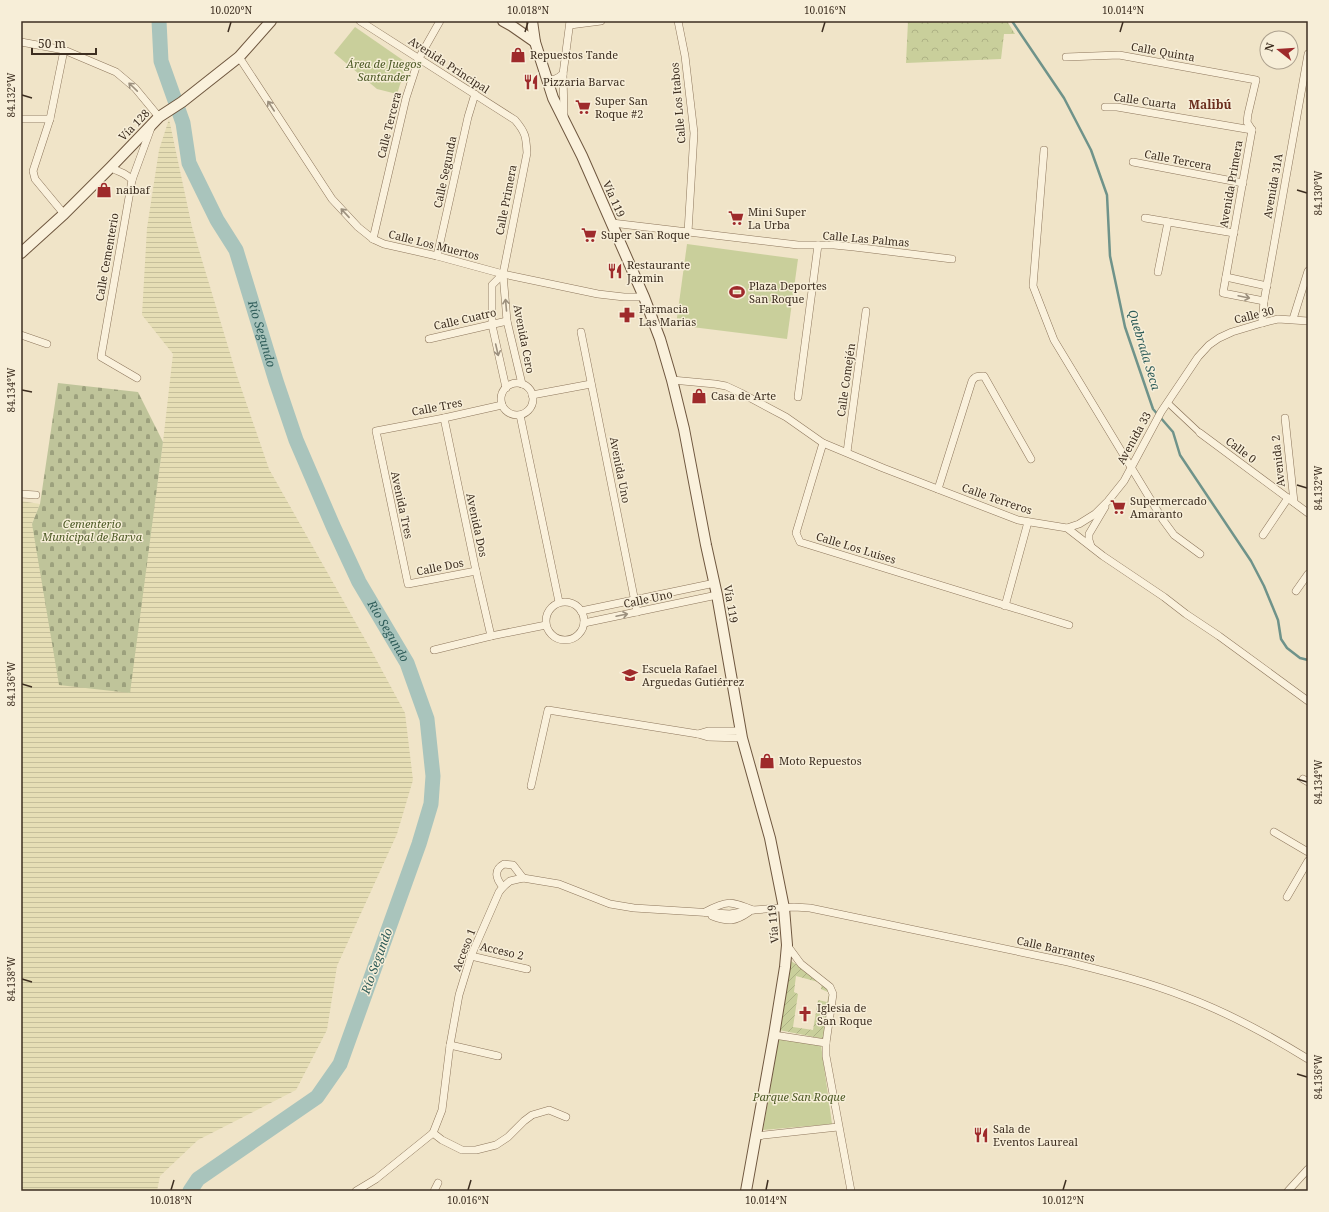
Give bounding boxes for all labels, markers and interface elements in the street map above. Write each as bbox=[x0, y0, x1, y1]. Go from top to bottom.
text: 10.020°N bbox=[210, 3, 252, 17]
text: 10.018°N bbox=[507, 3, 549, 17]
text: 10.016°N bbox=[804, 3, 846, 17]
text: 10.014°N bbox=[1102, 3, 1144, 17]
scale bar bbox=[32, 30, 96, 56]
north arrow bbox=[1259, 30, 1299, 70]
street label: Avenida Principal bbox=[406, 33, 493, 97]
text: 50 m bbox=[38, 35, 66, 52]
street label: Calle Quinta bbox=[1130, 39, 1196, 64]
text: N bbox=[1261, 40, 1277, 53]
shop icon: Repuestos Tande bbox=[509, 46, 527, 64]
place label: Repuestos Tande bbox=[530, 47, 618, 62]
park label: Área de Juegos Santander bbox=[345, 56, 422, 84]
street label: Calle Los Itabos bbox=[666, 62, 689, 144]
text: 84.132°W bbox=[4, 72, 18, 117]
restaurant icon: Pizzaria Barvac bbox=[522, 73, 540, 91]
place label: Pizzaria Barvac bbox=[543, 74, 625, 89]
one-way arrow bbox=[128, 82, 138, 92]
street label: Calle Cuarta bbox=[1112, 89, 1178, 112]
street label: Calle Tercera bbox=[373, 90, 404, 160]
place label: Super San Roque #2 bbox=[595, 93, 648, 121]
district label: Malibú bbox=[1189, 96, 1231, 113]
supermarket icon: Super San Roque #2 bbox=[574, 98, 592, 116]
one-way arrow bbox=[267, 101, 275, 112]
street label: Vía 128 bbox=[115, 106, 152, 144]
street label: Calle Segunda bbox=[430, 134, 459, 209]
street label: Avenida Primera bbox=[1215, 139, 1246, 229]
street label: Calle Tercera bbox=[1143, 146, 1213, 173]
street label: Avenida 31A bbox=[1259, 152, 1286, 220]
street label: Calle Primera bbox=[491, 163, 520, 236]
text: 84.130°W bbox=[1311, 170, 1325, 215]
street label: Vía 119 bbox=[600, 178, 629, 219]
shop icon: naibaf bbox=[95, 181, 113, 199]
place label: naibaf bbox=[116, 182, 151, 197]
place label: Mini Super La Urba bbox=[748, 204, 807, 232]
one-way arrow bbox=[340, 208, 349, 218]
supermarket icon: Mini Super La Urba bbox=[727, 209, 745, 227]
street label: Calle Cementerio bbox=[91, 212, 122, 302]
street label: Calle Los Muertos bbox=[387, 226, 481, 263]
supermarket icon: Super San Roque bbox=[580, 226, 598, 244]
place label: Super San Roque bbox=[601, 227, 690, 242]
street label: Calle Las Palmas bbox=[822, 227, 910, 250]
place label: Restaurante Jazmin bbox=[626, 257, 690, 285]
restaurant icon: Restaurante Jazmin bbox=[606, 262, 624, 280]
place label: Plaza Deportes San Roque bbox=[749, 278, 827, 306]
sports icon: Plaza Deportes San Roque bbox=[728, 283, 746, 301]
one-way arrow bbox=[1237, 294, 1250, 302]
water label: Río Segundo bbox=[244, 297, 280, 369]
one-way arrow bbox=[502, 299, 509, 312]
place label: Farmacia Las Marias bbox=[639, 301, 696, 329]
street label: Calle 30 bbox=[1232, 302, 1275, 327]
street label: Avenida Cero bbox=[510, 303, 539, 375]
street label: Calle Cuatro bbox=[432, 304, 498, 333]
pharmacy icon: Farmacia Las Marias bbox=[618, 306, 636, 324]
water label: Quebrada Seca bbox=[1124, 308, 1165, 392]
street label: Calle Comején bbox=[833, 342, 858, 418]
one-way arrow bbox=[494, 343, 502, 356]
text: 84.134°W bbox=[4, 367, 18, 412]
shop icon: Casa de Arte bbox=[690, 387, 708, 405]
place label: Casa de Arte bbox=[711, 388, 776, 403]
street label: Calle Tres bbox=[410, 394, 464, 419]
street label: Avenida 33 bbox=[1113, 409, 1154, 467]
street label: Calle 0 bbox=[1223, 433, 1260, 466]
street label: Avenida 2 bbox=[1267, 434, 1288, 488]
street label: Avenida Uno bbox=[607, 436, 634, 504]
text: 84.132°W bbox=[1311, 465, 1325, 510]
street label: Avenida Tres bbox=[388, 470, 417, 540]
street label: Calle Terreros bbox=[960, 479, 1034, 518]
street label: Avenida Dos bbox=[463, 492, 492, 558]
place label: Supermercado Amaranto bbox=[1130, 493, 1207, 521]
supermarket icon: Supermercado Amaranto bbox=[1109, 498, 1127, 516]
park label: Cementerio Municipal de Barva bbox=[41, 516, 143, 544]
street label: Calle Los Luises bbox=[814, 528, 898, 567]
street label: Calle Dos bbox=[415, 555, 465, 578]
street label: Vía 119 bbox=[721, 584, 742, 624]
street label: Calle Uno bbox=[622, 586, 674, 611]
water label: Río Segundo bbox=[363, 596, 413, 665]
one-way arrow bbox=[615, 611, 628, 619]
text: 84.136°W bbox=[4, 661, 18, 706]
place label: Escuela Rafael Arguedas Gutiérrez bbox=[642, 661, 744, 689]
school or university icon: Escuela Rafael Arguedas Gutiérrez bbox=[621, 666, 639, 684]
shop icon: Moto Repuestos bbox=[758, 752, 776, 770]
place label: Moto Repuestos bbox=[779, 753, 862, 768]
text: 84.134°W bbox=[1311, 759, 1325, 804]
street label: Vía 119 bbox=[763, 904, 782, 944]
water label: Río Segundo bbox=[356, 925, 396, 997]
street label: Acceso 1 bbox=[449, 926, 479, 973]
street label: Calle Barrantes bbox=[1015, 932, 1097, 965]
street label: Acceso 2 bbox=[479, 938, 526, 963]
text: 84.138°W bbox=[4, 956, 18, 1001]
place label: Iglesia de San Roque bbox=[817, 1000, 872, 1028]
church icon: Iglesia de San Roque bbox=[796, 1005, 814, 1023]
text: 84.136°W bbox=[1311, 1054, 1325, 1099]
park label: Parque San Roque bbox=[752, 1089, 846, 1104]
place label: Sala de Eventos Laureal bbox=[993, 1121, 1079, 1149]
restaurant icon: Sala de Eventos Laureal bbox=[972, 1126, 990, 1144]
text: 10.018°N bbox=[150, 1193, 192, 1207]
text: 10.016°N bbox=[447, 1193, 489, 1207]
text: 10.014°N bbox=[745, 1193, 787, 1207]
text: 10.012°N bbox=[1042, 1193, 1084, 1207]

